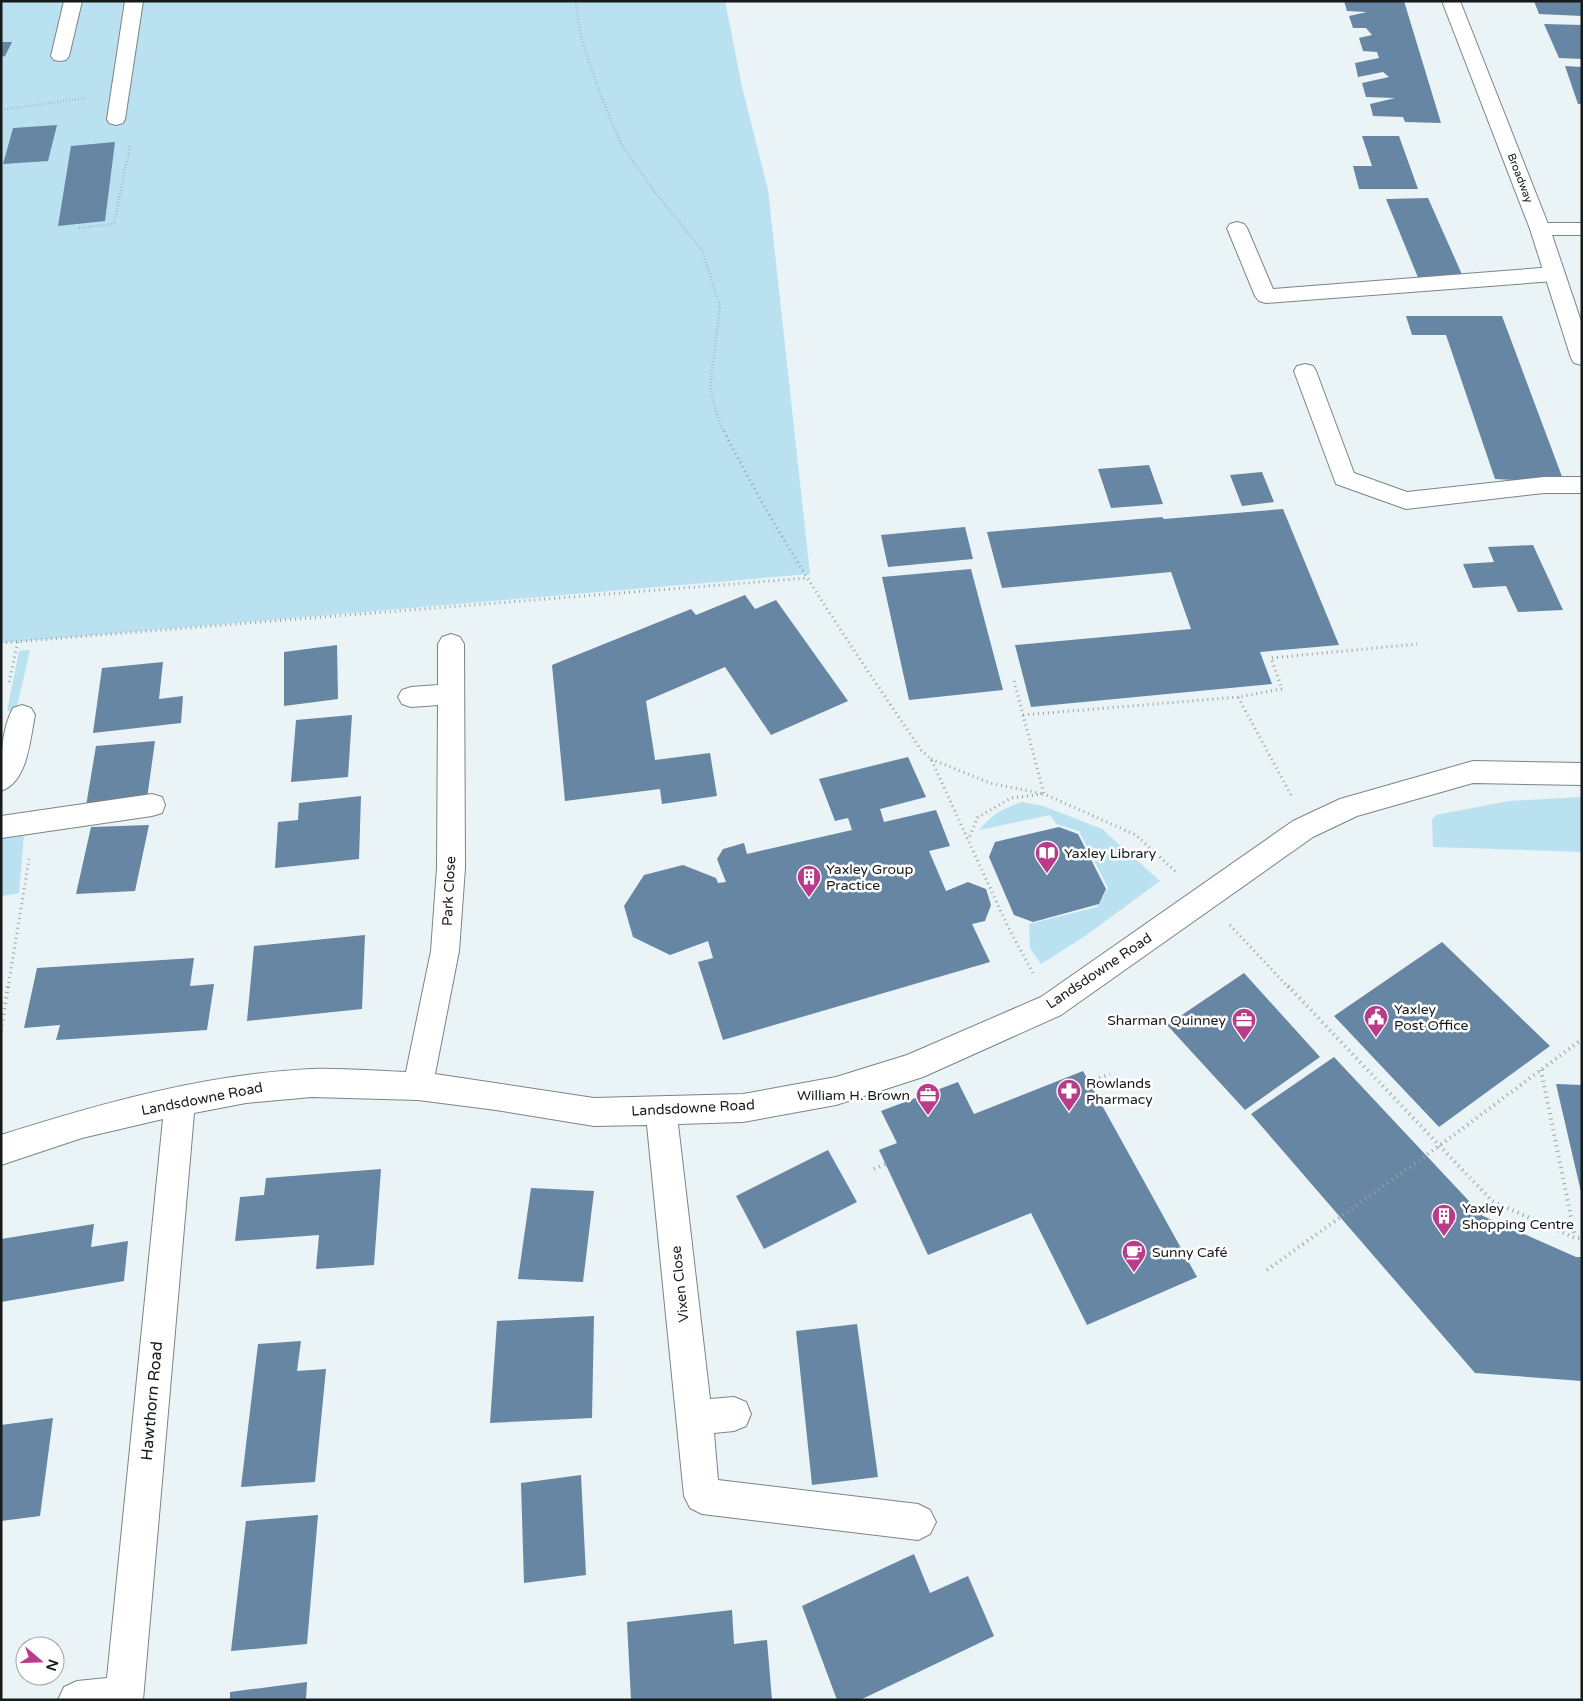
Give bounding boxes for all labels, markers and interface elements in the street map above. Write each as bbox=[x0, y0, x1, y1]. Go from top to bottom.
street label: Broadway bbox=[1505, 151, 1535, 205]
library icon: Yaxley Library bbox=[1034, 840, 1060, 874]
place label: Yaxley Library bbox=[1064, 845, 1157, 862]
street label: Park Close bbox=[439, 856, 459, 926]
place label: Yaxley Group Practice bbox=[826, 861, 914, 894]
building icon: Yaxley Group Practice bbox=[796, 864, 822, 898]
street label: Landsdowne Road bbox=[1043, 929, 1155, 1013]
place label: Yaxley Post Office bbox=[1394, 1001, 1469, 1034]
public building icon: Yaxley Post Office bbox=[1363, 1004, 1389, 1038]
office icon: Sharman Quinney bbox=[1231, 1007, 1257, 1041]
place label: Sharman Quinney bbox=[1107, 1012, 1226, 1029]
place label: Rowlands Pharmacy bbox=[1086, 1075, 1153, 1108]
pharmacy icon: Rowlands Pharmacy bbox=[1056, 1078, 1082, 1112]
street label: Landsdowne Road bbox=[140, 1079, 264, 1119]
office icon: William H. Brown bbox=[915, 1082, 941, 1116]
place label: William H. Brown bbox=[797, 1087, 910, 1104]
street label: Landsdowne Road bbox=[631, 1096, 755, 1120]
place label: Yaxley Shopping Centre bbox=[1462, 1200, 1574, 1233]
building icon: Yaxley Shopping Centre bbox=[1431, 1203, 1457, 1237]
cafe icon: Sunny Café bbox=[1121, 1239, 1147, 1273]
place label: Sunny Café bbox=[1152, 1244, 1227, 1261]
street label: Vixen Close bbox=[668, 1245, 692, 1323]
street label: Hawthorn Road bbox=[137, 1340, 167, 1462]
north arrow bbox=[15, 1636, 65, 1686]
text: N bbox=[42, 1657, 62, 1673]

